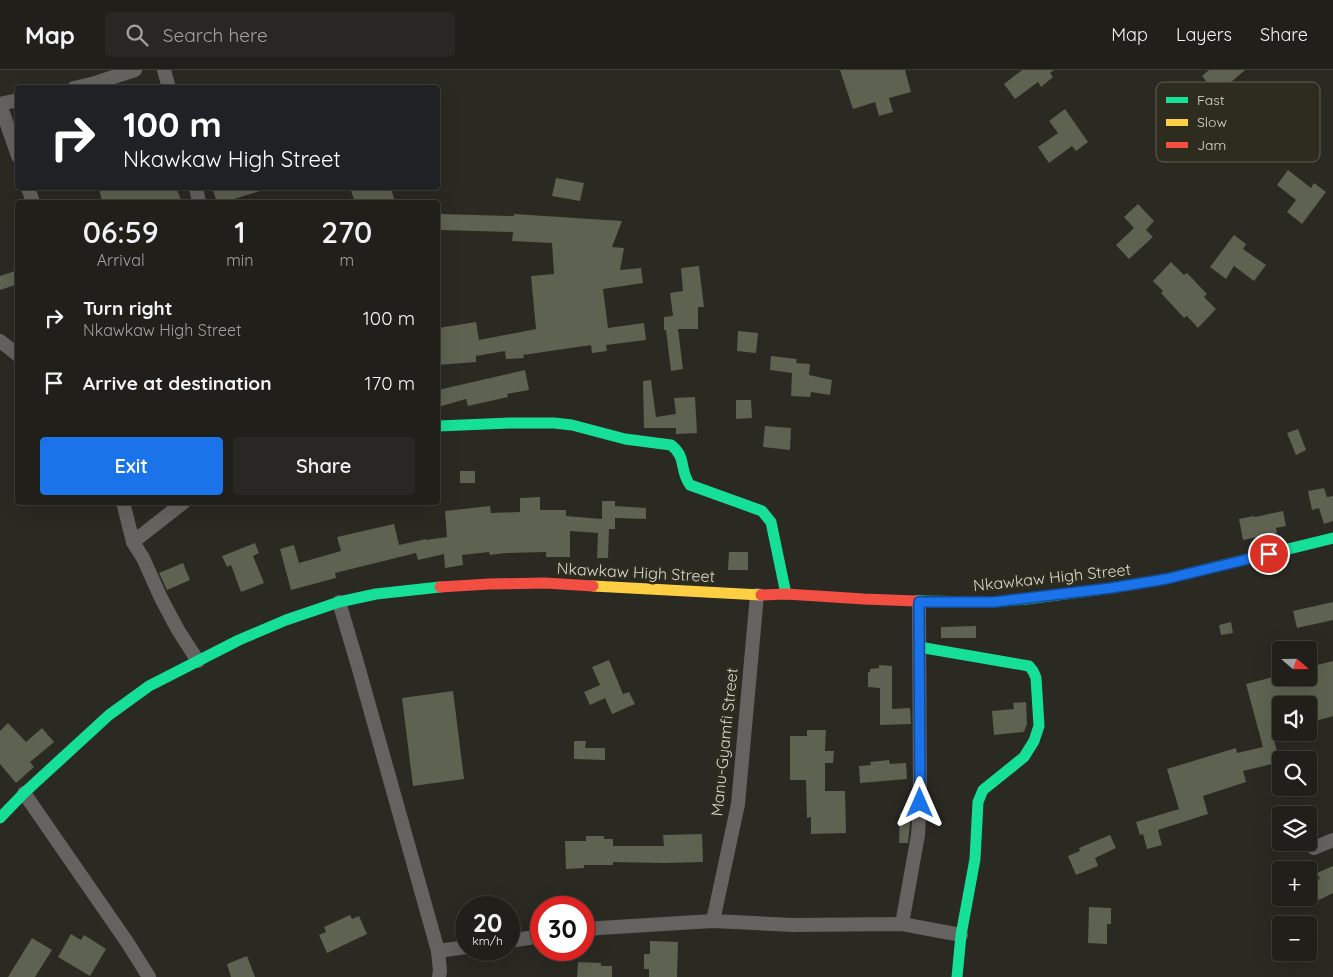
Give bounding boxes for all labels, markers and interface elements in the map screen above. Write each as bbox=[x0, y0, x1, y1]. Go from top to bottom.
search box bbox=[105, 12, 455, 57]
text: Map bbox=[25, 20, 75, 50]
icon: search bbox=[123, 21, 151, 49]
text: Search here bbox=[163, 23, 268, 47]
text: Map bbox=[1111, 23, 1148, 46]
text: Layers bbox=[1176, 23, 1232, 46]
text: Share bbox=[1260, 23, 1308, 46]
legend bbox=[1156, 82, 1320, 162]
text: Fast bbox=[1197, 91, 1225, 109]
text: 100 m bbox=[123, 102, 222, 146]
icon: right bbox=[40, 105, 105, 170]
text: Slow bbox=[1197, 113, 1227, 131]
text: Jam bbox=[1197, 136, 1226, 154]
text: Nkawkaw High Street bbox=[123, 145, 341, 173]
text: 06:59 bbox=[83, 213, 159, 251]
text: 1 bbox=[234, 213, 246, 251]
text: 270 bbox=[321, 213, 372, 251]
text: Arrival bbox=[97, 250, 145, 270]
text: min bbox=[226, 250, 254, 270]
text: m bbox=[339, 250, 354, 270]
text: Turn right bbox=[83, 296, 172, 320]
icon: right bbox=[40, 304, 68, 332]
text: 100 m bbox=[363, 306, 415, 330]
text: Nkawkaw High Street bbox=[83, 320, 241, 340]
icon: arrive bbox=[40, 369, 68, 397]
text: Arrive at destination bbox=[83, 371, 272, 395]
text: 170 m bbox=[364, 371, 415, 395]
button: Exit bbox=[40, 437, 223, 495]
button: Share bbox=[233, 437, 415, 495]
pin bbox=[1248, 533, 1290, 575]
icon: arrive bbox=[1255, 540, 1283, 568]
street label: Nkawkaw High Street bbox=[556, 558, 716, 586]
street label: Nkawkaw High Street bbox=[972, 559, 1132, 595]
north arrow bbox=[1272, 641, 1318, 686]
map controls bbox=[1272, 641, 1317, 961]
street label: Manu-Gyamfi Street bbox=[706, 667, 742, 817]
button: sound bbox=[1272, 696, 1317, 741]
button: search bbox=[1272, 751, 1317, 796]
position arrow bbox=[893, 776, 945, 828]
button: layers bbox=[1272, 806, 1317, 851]
button: + bbox=[1272, 861, 1317, 906]
speed limit sign: 30 bbox=[530, 896, 595, 961]
text: 20 bbox=[473, 907, 502, 938]
button: − bbox=[1272, 916, 1317, 961]
text: km/h bbox=[472, 933, 503, 948]

